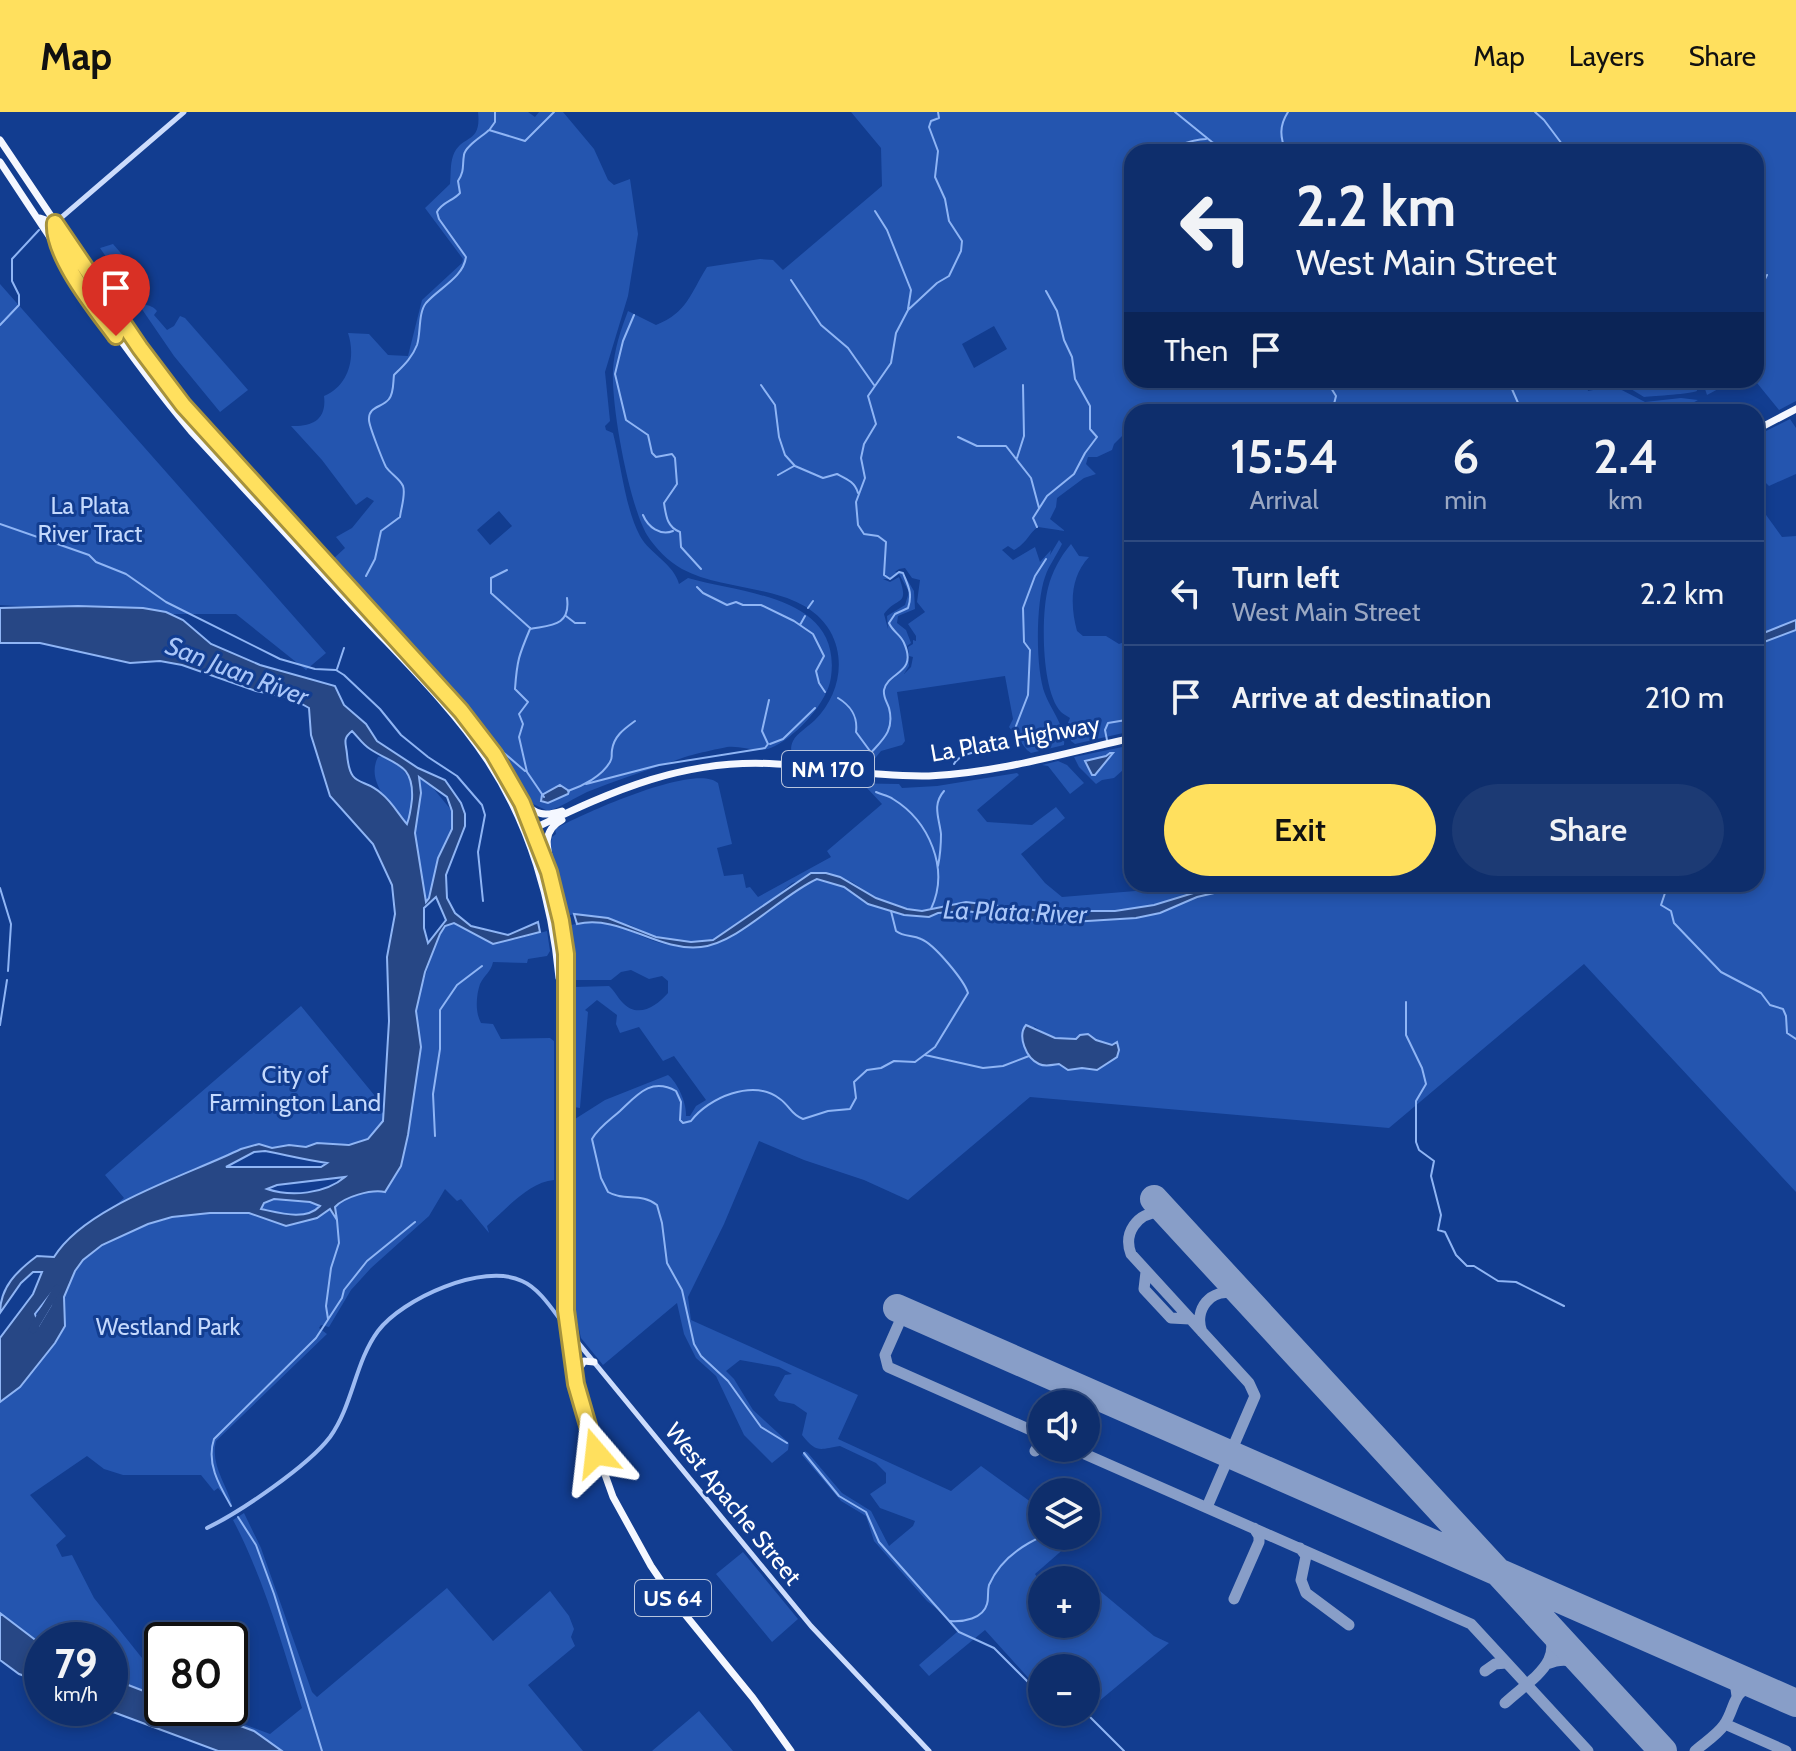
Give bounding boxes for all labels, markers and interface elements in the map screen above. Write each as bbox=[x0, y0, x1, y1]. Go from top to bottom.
text: Map bbox=[40, 33, 112, 80]
text: Map bbox=[1473, 39, 1525, 73]
text: Layers bbox=[1569, 39, 1644, 73]
text: Share bbox=[1688, 39, 1756, 73]
text: 2.2 km bbox=[1296, 172, 1456, 240]
icon: left bbox=[1164, 176, 1268, 280]
text: West Main Street bbox=[1296, 240, 1557, 284]
pin bbox=[82, 254, 150, 336]
icon: arrive bbox=[94, 266, 138, 310]
icon: arrive bbox=[1244, 328, 1288, 372]
text: Then bbox=[1164, 332, 1228, 369]
text: 15:54 bbox=[1230, 427, 1338, 485]
text: 6 bbox=[1452, 427, 1479, 485]
text: 2.4 bbox=[1593, 427, 1658, 485]
text: Arrival bbox=[1250, 484, 1319, 516]
text: min bbox=[1444, 484, 1487, 516]
text: km bbox=[1608, 484, 1643, 516]
park label: La Plata River Tract bbox=[38, 491, 142, 548]
text: Turn left bbox=[1232, 559, 1340, 596]
icon: left bbox=[1164, 571, 1208, 615]
text: 2.2 km bbox=[1640, 575, 1724, 612]
text: West Main Street bbox=[1232, 596, 1420, 628]
water label: San Juan River bbox=[161, 629, 314, 713]
icon: arrive bbox=[1164, 675, 1208, 719]
text: Arrive at destination bbox=[1232, 679, 1492, 716]
text: 210 m bbox=[1644, 679, 1724, 716]
street label: La Plata Highway bbox=[928, 709, 1102, 768]
road number: NM 170 bbox=[782, 751, 874, 787]
button: Exit bbox=[1164, 784, 1436, 876]
button: Share bbox=[1452, 784, 1724, 876]
water label: La Plata River bbox=[943, 893, 1088, 931]
park label: City of Farmington Land bbox=[209, 1060, 381, 1117]
park label: Westland Park bbox=[96, 1312, 241, 1341]
map controls bbox=[1028, 1390, 1100, 1726]
button: sound bbox=[1028, 1390, 1100, 1462]
position arrow bbox=[554, 1411, 638, 1495]
street label: West Apache Street bbox=[659, 1417, 808, 1591]
button: layers bbox=[1028, 1478, 1100, 1550]
button: + bbox=[1028, 1566, 1100, 1638]
road number: US 64 bbox=[635, 1580, 711, 1616]
speed limit sign: 80 bbox=[144, 1622, 248, 1726]
text: 79 bbox=[55, 1639, 97, 1688]
button: − bbox=[1028, 1654, 1100, 1726]
text: km/h bbox=[54, 1682, 98, 1706]

